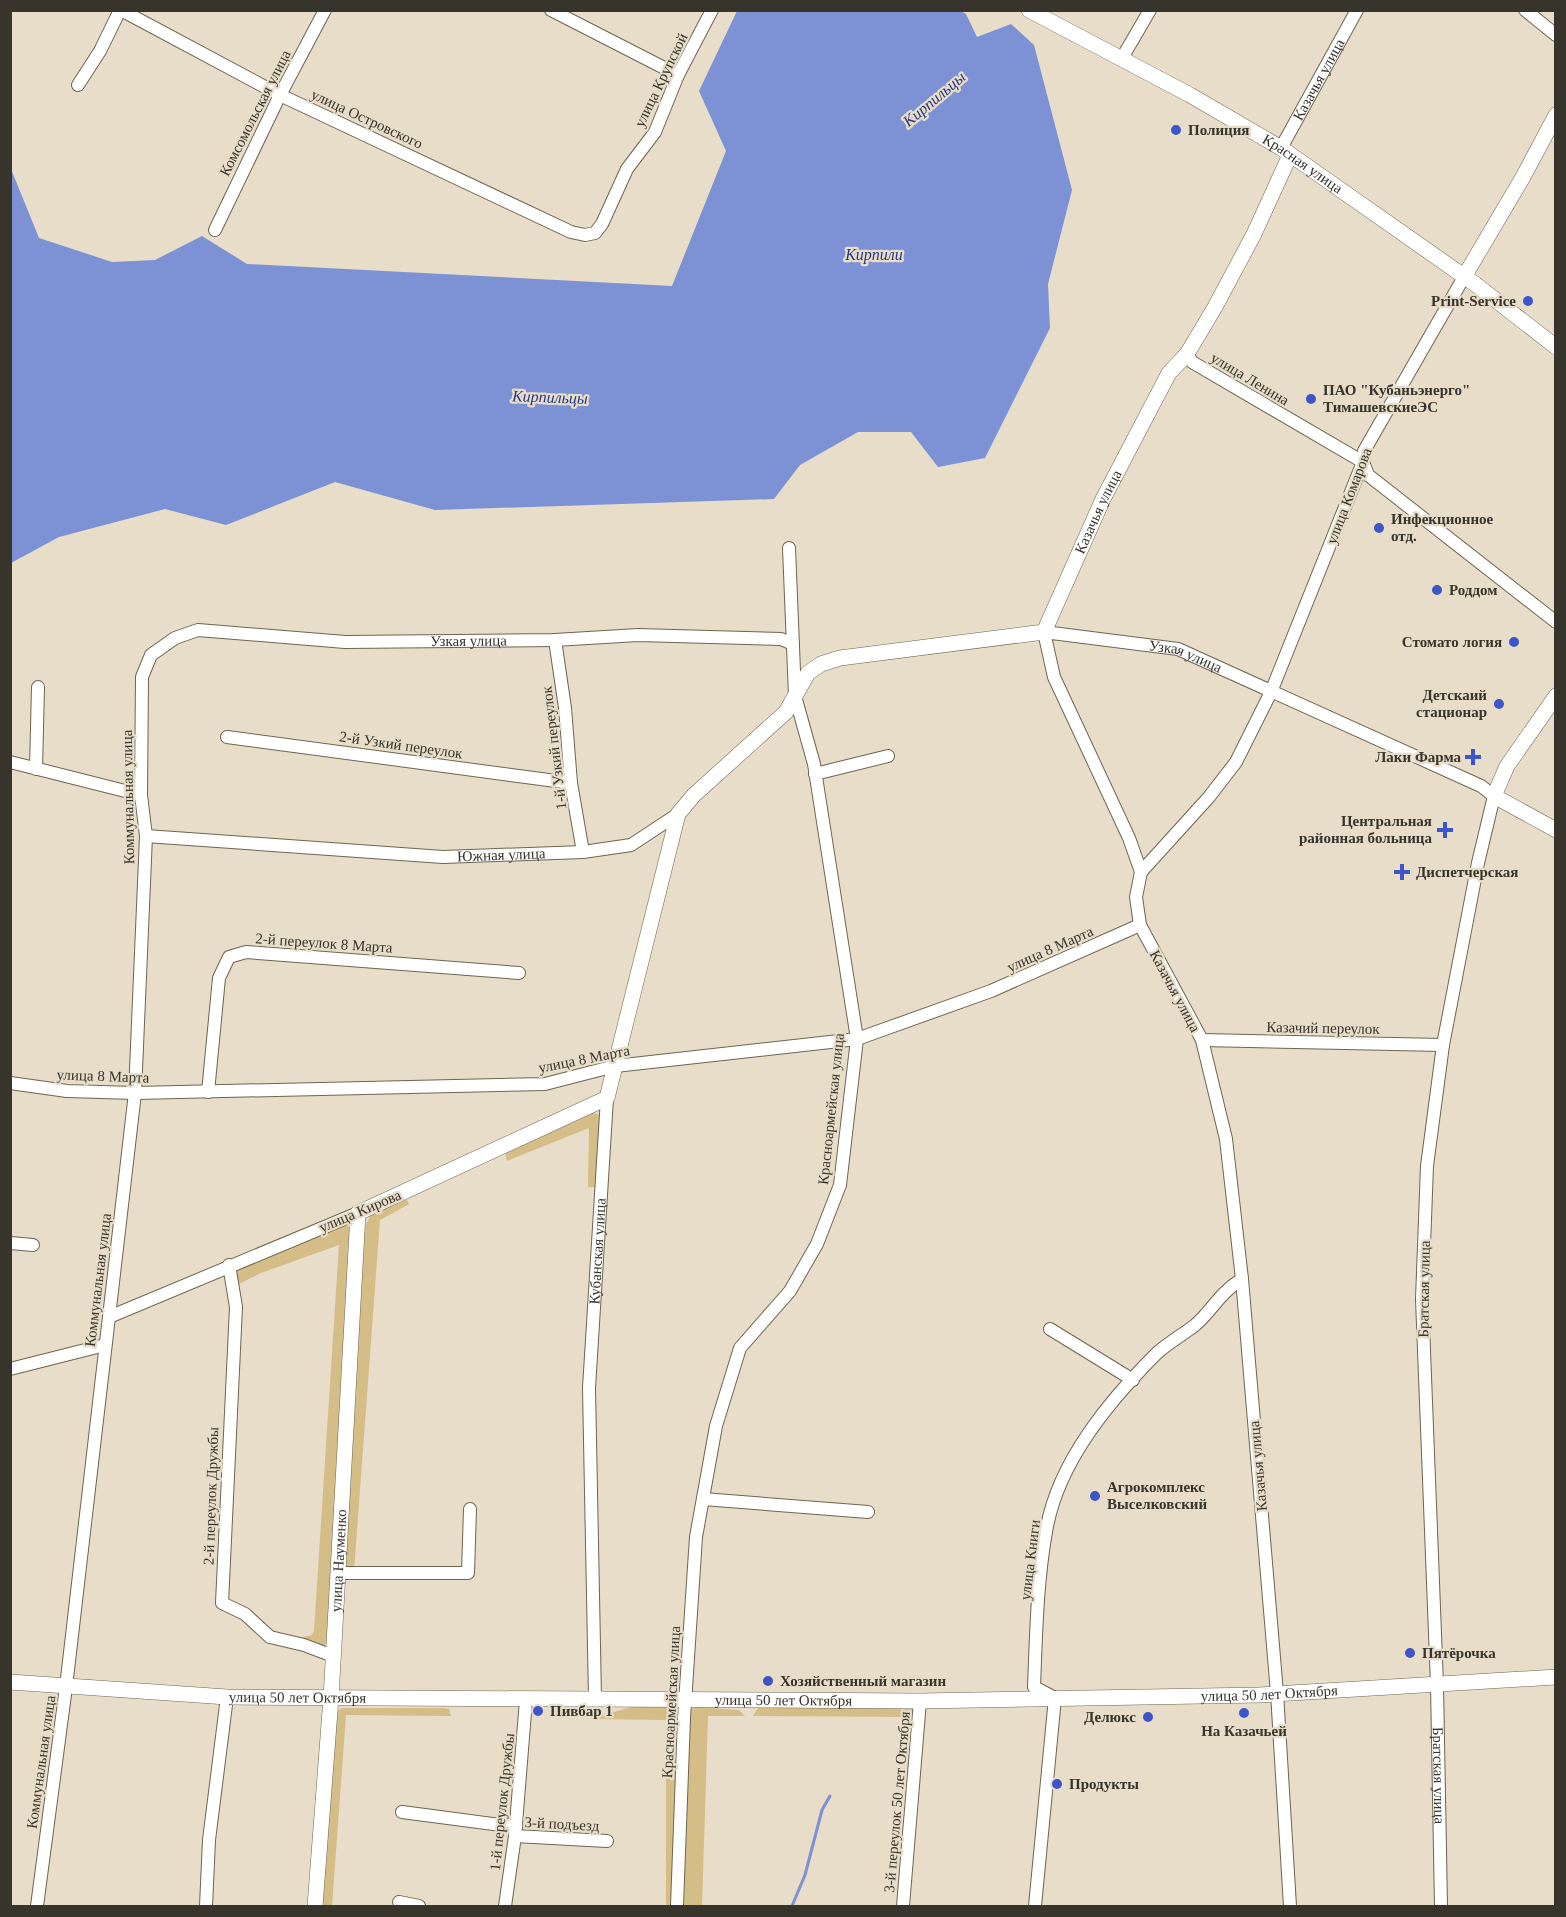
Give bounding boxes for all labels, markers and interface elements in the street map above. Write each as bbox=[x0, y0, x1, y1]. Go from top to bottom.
street label: улица Крупской bbox=[631, 31, 691, 129]
street label: Казачья улица bbox=[1290, 36, 1348, 123]
street label: Комсомольская улица bbox=[216, 47, 294, 179]
water label: Кирпильцы bbox=[899, 68, 969, 131]
street label: улица Островского bbox=[309, 86, 425, 152]
place label: Полиция bbox=[1188, 122, 1249, 138]
marker: Полиция bbox=[1169, 123, 1183, 137]
street label: Красная улица bbox=[1260, 131, 1346, 197]
water label: Кирпили bbox=[844, 246, 903, 264]
place label: Print-Service bbox=[1431, 293, 1516, 309]
marker: Print-Service bbox=[1521, 294, 1535, 308]
street label: улица Ленина bbox=[1208, 349, 1292, 409]
place label: ПАО "Кубаньэнерго" ТимашевскиеЭС bbox=[1323, 382, 1470, 415]
water label: Кирпильцы bbox=[511, 387, 588, 408]
marker: ПАО "Кубаньэнерго" ТимашевскиеЭС bbox=[1304, 392, 1318, 406]
street label: улица Комарова bbox=[1323, 445, 1375, 546]
street label: Казачья улица bbox=[1072, 467, 1125, 556]
place label: Инфекционное отд. bbox=[1391, 511, 1494, 544]
marker: Инфекционное отд. bbox=[1372, 521, 1386, 535]
place label: Роддом bbox=[1449, 582, 1497, 598]
marker: Роддом bbox=[1430, 583, 1444, 597]
street label: Узкая улица bbox=[430, 632, 507, 649]
place label: Стомато логия bbox=[1402, 634, 1502, 650]
marker: Стомато логия bbox=[1507, 635, 1521, 649]
street label: Узкая улица bbox=[1148, 637, 1225, 676]
street label: 1-й Узкий переулок bbox=[538, 685, 570, 811]
place label: Детскаий стационар bbox=[1416, 687, 1487, 720]
marker: Детскаий стационар bbox=[1492, 697, 1506, 711]
street label: 2-й Узкий переулок bbox=[338, 728, 464, 762]
street label: Коммунальная улица bbox=[119, 729, 137, 864]
place label: Лаки Фарма bbox=[1375, 749, 1461, 765]
marker: Лаки Фарма bbox=[1466, 750, 1480, 764]
place label: Центральная районная больница bbox=[1299, 813, 1432, 846]
marker: Центральная районная больница bbox=[1436, 821, 1454, 839]
street label: Южная улица bbox=[457, 845, 546, 864]
marker: Диспетчерская bbox=[1393, 863, 1411, 881]
place label: Диспетчерская bbox=[1416, 864, 1518, 880]
street label: улица 8 Марта bbox=[1004, 923, 1096, 975]
street label: 2-й переулок 8 Марта bbox=[255, 930, 393, 956]
street label: Казачья улица bbox=[1147, 947, 1203, 1035]
street label: Казачий переулок bbox=[1266, 1019, 1381, 1037]
street label: Красноармейская улица bbox=[815, 1032, 847, 1186]
street label: улица 8 Марта bbox=[537, 1042, 631, 1076]
street label: улица 8 Марта bbox=[56, 1066, 150, 1086]
street label: улица Кирова bbox=[317, 1186, 404, 1235]
street label: Кубанская улица bbox=[586, 1197, 609, 1305]
street label: Коммунальная улица bbox=[82, 1212, 114, 1348]
street label: Братская улица bbox=[1415, 1240, 1433, 1338]
street label: Казачья улица bbox=[1246, 1420, 1270, 1512]
street label: 2-й переулок Дружбы bbox=[201, 1427, 221, 1565]
place label: Агрокомплекс Выселковский bbox=[1107, 1479, 1207, 1512]
marker: Агрокомплекс Выселковский bbox=[1088, 1489, 1102, 1503]
street label: улица Науменко bbox=[328, 1509, 349, 1613]
street label: улица Книги bbox=[1017, 1519, 1043, 1601]
street label: Красноармейская улица bbox=[659, 1625, 683, 1779]
place label: Пятёрочка bbox=[1422, 1645, 1496, 1661]
marker: Пятёрочка bbox=[1403, 1646, 1417, 1660]
place label: Хозяйственный магазин bbox=[780, 1673, 946, 1689]
marker: Хозяйственный магазин bbox=[761, 1674, 775, 1688]
street label: улица 50 лет Октября bbox=[1201, 1682, 1339, 1704]
street label: улица 50 лет Октября bbox=[229, 1689, 366, 1706]
street label: улица 50 лет Октября bbox=[715, 1692, 852, 1709]
street label: Коммунальная улица bbox=[24, 1694, 58, 1830]
place label: Пивбар 1 bbox=[550, 1703, 613, 1719]
marker: Пивбар 1 bbox=[531, 1704, 545, 1718]
marker: На Казачьей bbox=[1237, 1706, 1251, 1720]
place label: Делюкс bbox=[1084, 1709, 1136, 1725]
marker: Делюкс bbox=[1141, 1710, 1155, 1724]
street label: 3-й переулок 50 лет Октября bbox=[881, 1711, 913, 1893]
place label: На Казачьей bbox=[1201, 1723, 1287, 1739]
street label: Братская улица bbox=[1430, 1727, 1448, 1825]
street label: 1-й переулок Дружбы bbox=[487, 1732, 517, 1872]
place label: Продукты bbox=[1069, 1776, 1139, 1792]
marker: Продукты bbox=[1050, 1777, 1064, 1791]
street label: 3-й подъезд bbox=[524, 1814, 600, 1834]

